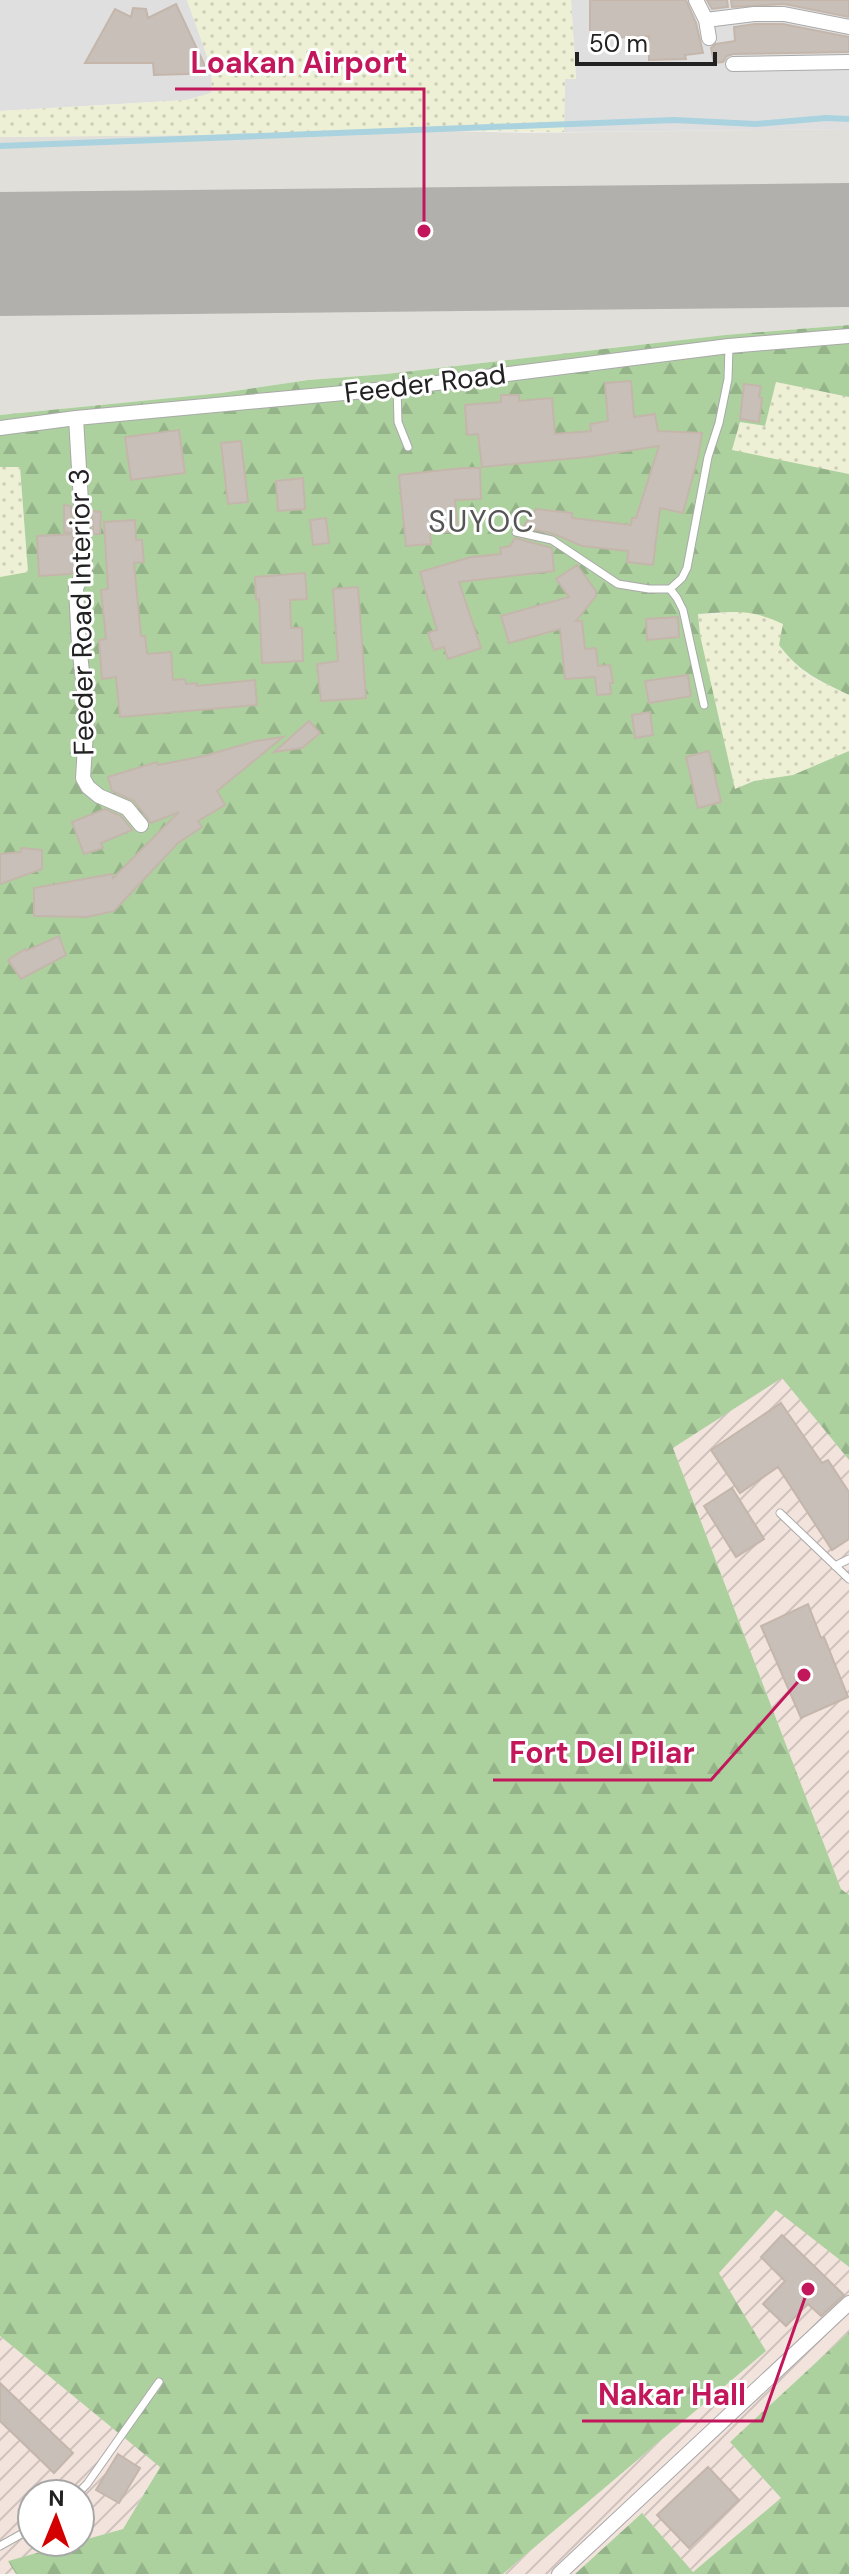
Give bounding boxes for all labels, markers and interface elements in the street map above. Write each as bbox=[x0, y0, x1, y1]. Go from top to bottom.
scale bar bbox=[577, 16, 715, 66]
text: 50 m bbox=[589, 28, 648, 59]
callout: Loakan Airport bbox=[175, 35, 424, 89]
text: Loakan Airport bbox=[191, 43, 407, 82]
street label: Feeder Road bbox=[342, 355, 508, 412]
street label: Feeder Road Interior 3 bbox=[60, 468, 103, 756]
district label: SUYOC bbox=[428, 502, 536, 541]
callout: Fort Del Pilar bbox=[493, 1726, 711, 1780]
text: Fort Del Pilar bbox=[509, 1733, 695, 1772]
callout: Nakar Hall bbox=[582, 2367, 762, 2421]
text: Nakar Hall bbox=[598, 2375, 746, 2414]
north arrow bbox=[16, 2478, 96, 2558]
text: N bbox=[48, 2484, 65, 2513]

